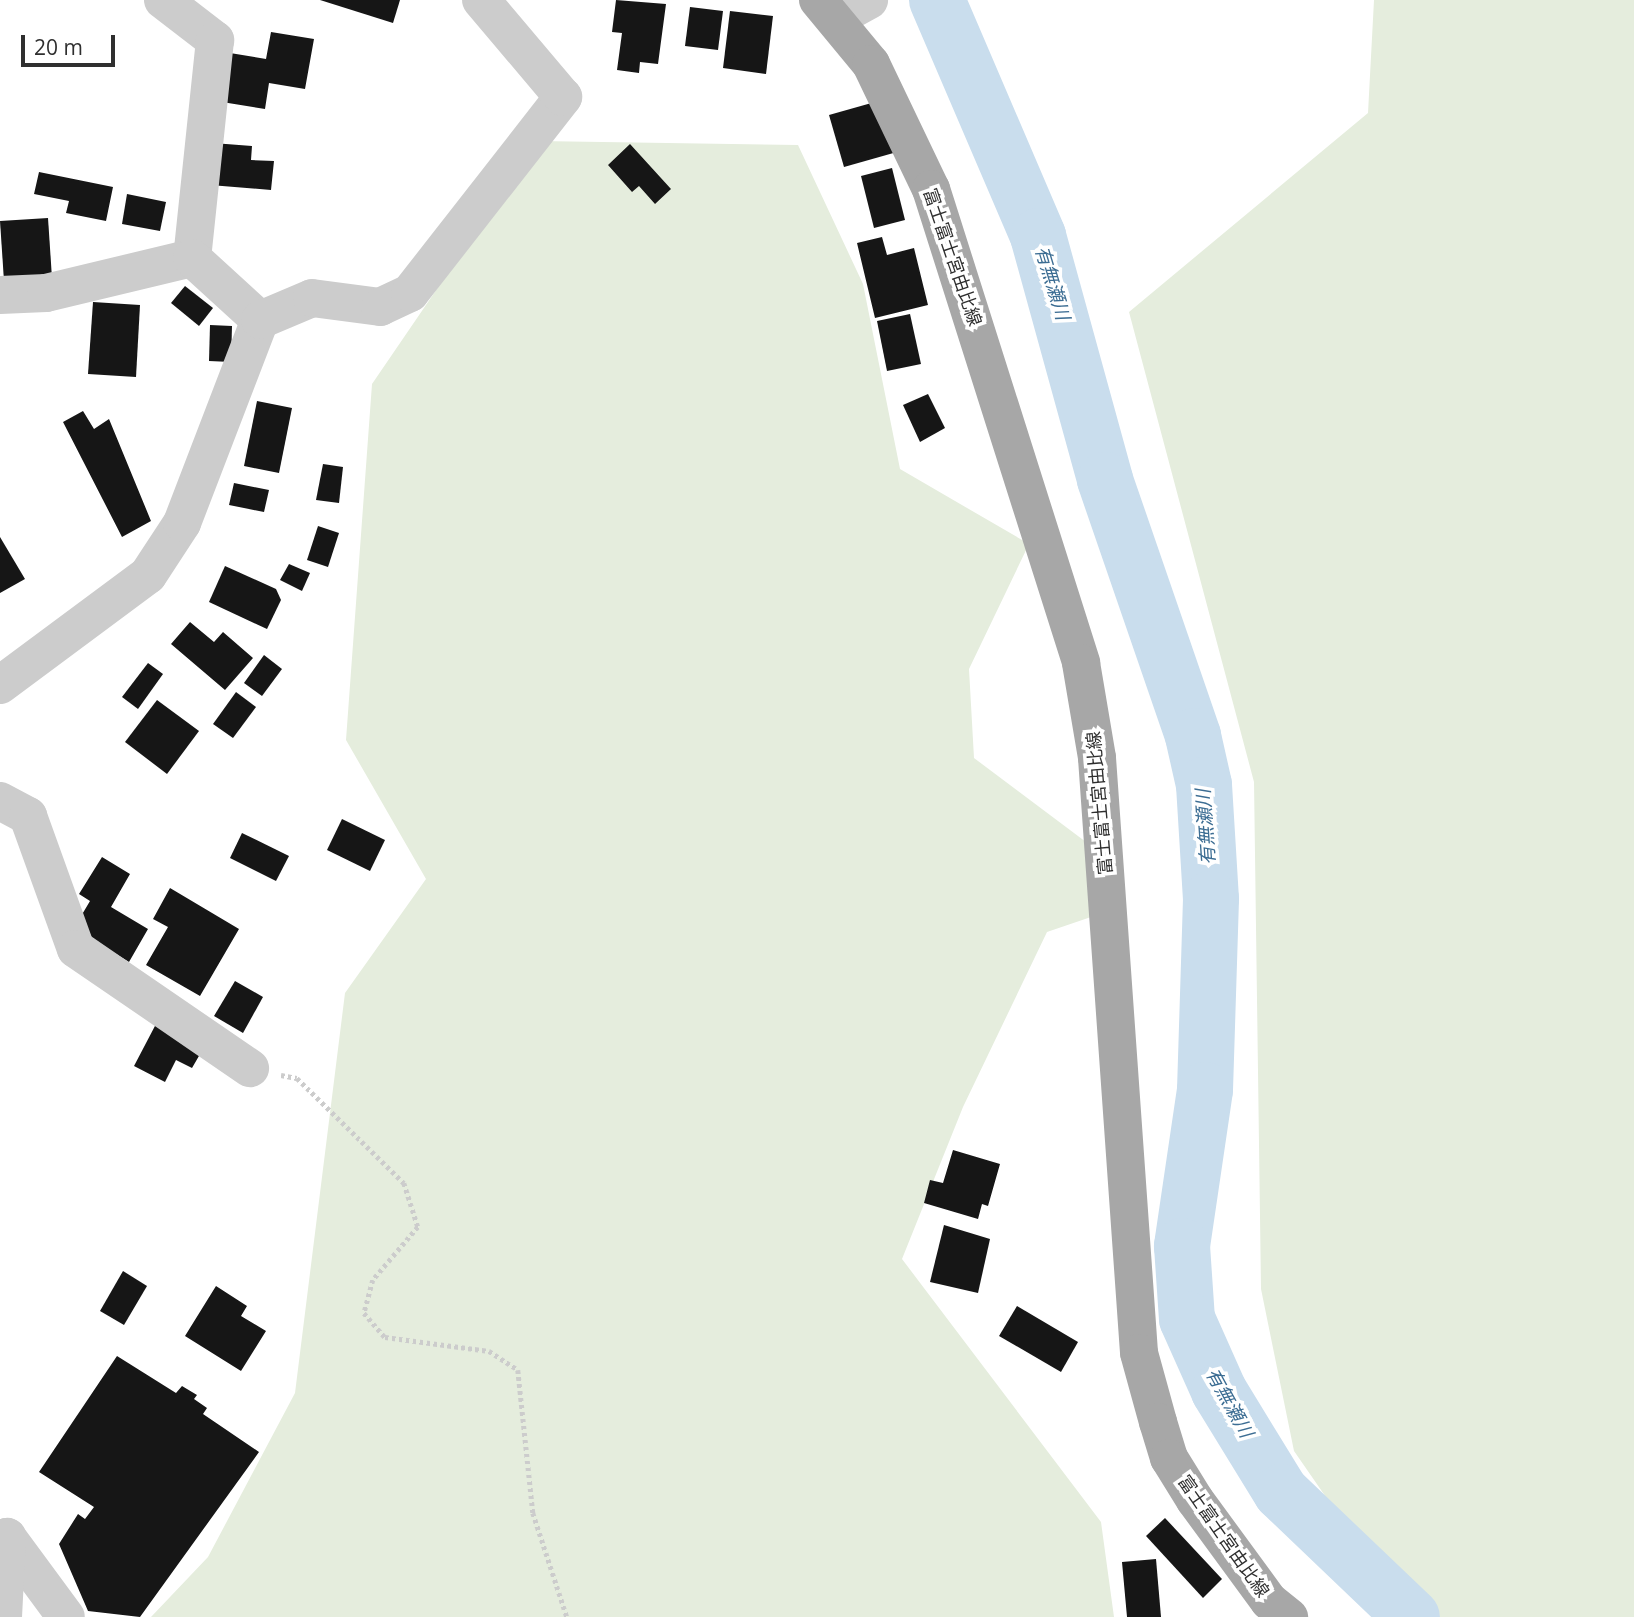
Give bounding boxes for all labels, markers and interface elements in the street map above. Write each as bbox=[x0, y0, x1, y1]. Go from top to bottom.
scale bar bbox=[24, 21, 119, 65]
text: 20 m bbox=[34, 33, 83, 61]
street label: 富士富士宮由比線 bbox=[919, 185, 987, 329]
water label: 有無瀬川 bbox=[1030, 243, 1074, 323]
street label: 富士富士宮由比線 bbox=[1082, 730, 1116, 876]
water label: 有無瀬川 bbox=[1192, 788, 1220, 866]
water label: 有無瀬川 bbox=[1201, 1364, 1257, 1442]
street label: 富士富士宮由比線 bbox=[1174, 1471, 1274, 1601]

